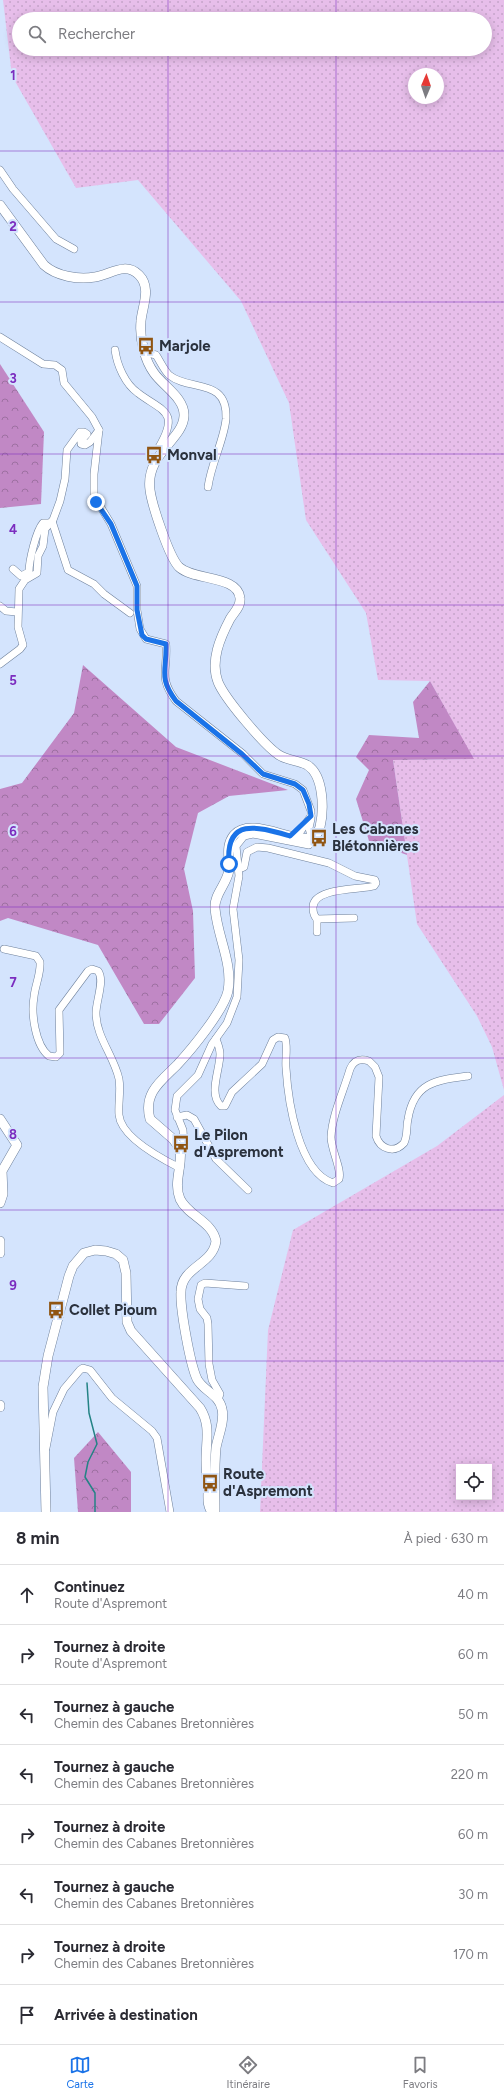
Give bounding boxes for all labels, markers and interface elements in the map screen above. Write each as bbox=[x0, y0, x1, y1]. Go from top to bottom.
search box bbox=[12, 12, 492, 56]
icon: search bbox=[26, 23, 48, 45]
text: Rechercher bbox=[58, 25, 135, 43]
text: 1 bbox=[10, 68, 16, 83]
north arrow bbox=[408, 68, 444, 104]
text: 2 bbox=[9, 219, 17, 234]
bus stop icon: Marjole bbox=[136, 336, 156, 356]
place label: Marjole bbox=[159, 337, 211, 355]
text: 3 bbox=[9, 371, 17, 386]
bus stop icon: Monval bbox=[144, 445, 164, 465]
place label: Monval bbox=[167, 446, 217, 464]
route end bbox=[87, 493, 105, 511]
text: 4 bbox=[9, 522, 17, 537]
text: 5 bbox=[9, 673, 17, 688]
place label: Les Cabanes Blétonnières bbox=[332, 820, 419, 855]
text: 6 bbox=[9, 824, 17, 839]
bus stop icon: Les Cabanes Blétonnières bbox=[309, 828, 329, 848]
route start bbox=[220, 855, 238, 873]
text: 7 bbox=[9, 975, 17, 990]
place label: Le Pilon d'Aspremont bbox=[194, 1126, 284, 1161]
text: 8 bbox=[9, 1127, 17, 1142]
bus stop icon: Le Pilon d'Aspremont bbox=[171, 1134, 191, 1154]
text: 9 bbox=[9, 1278, 17, 1293]
bus stop icon: Collet Pioum bbox=[46, 1300, 66, 1320]
place label: Collet Pioum bbox=[69, 1301, 157, 1319]
map controls bbox=[456, 1464, 492, 1500]
button: locate bbox=[456, 1464, 492, 1500]
place label: Route d'Aspremont bbox=[223, 1465, 313, 1500]
bus stop icon: Route d'Aspremont bbox=[200, 1473, 220, 1493]
text: 8 min bbox=[16, 1528, 59, 1548]
text: À pied · 630 m bbox=[404, 1531, 488, 1546]
text: Continuez bbox=[54, 1578, 125, 1596]
icon: ahead bbox=[16, 1584, 38, 1606]
text: 40 m bbox=[457, 1587, 488, 1602]
text: Route d'Aspremont bbox=[54, 1596, 167, 1611]
text: Tournez à droite bbox=[54, 1638, 165, 1656]
icon: right bbox=[16, 1644, 38, 1666]
text: 60 m bbox=[458, 1647, 488, 1662]
text: Route d'Aspremont bbox=[54, 1656, 167, 1671]
text: Tournez à gauche bbox=[54, 1698, 174, 1716]
icon: left bbox=[16, 1704, 38, 1726]
text: 50 m bbox=[458, 1707, 488, 1722]
text: Chemin des Cabanes Bretonnières bbox=[54, 1716, 254, 1731]
text: Tournez à gauche bbox=[54, 1758, 174, 1776]
icon: left bbox=[16, 1764, 38, 1786]
text: 220 m bbox=[451, 1767, 488, 1782]
text: Chemin des Cabanes Bretonnières bbox=[54, 1776, 254, 1791]
text: Tournez à droite bbox=[54, 1818, 165, 1836]
icon: right bbox=[16, 1824, 38, 1846]
text: 60 m bbox=[458, 1827, 488, 1842]
text: Chemin des Cabanes Bretonnières bbox=[54, 1836, 254, 1851]
text: Tournez à gauche bbox=[54, 1878, 174, 1896]
icon: left bbox=[16, 1884, 38, 1906]
text: 30 m bbox=[458, 1887, 488, 1902]
text: Chemin des Cabanes Bretonnières bbox=[54, 1896, 254, 1911]
text: Tournez à droite bbox=[54, 1938, 165, 1956]
icon: right bbox=[16, 1944, 38, 1966]
text: 170 m bbox=[453, 1947, 488, 1962]
text: Chemin des Cabanes Bretonnières bbox=[54, 1956, 254, 1971]
icon: arrive bbox=[16, 2004, 38, 2026]
text: Arrivée à destination bbox=[54, 2006, 198, 2024]
tab: Carte bbox=[66, 2054, 94, 2091]
tab: Itinéraire bbox=[227, 2054, 270, 2091]
tab: Favoris bbox=[403, 2054, 438, 2091]

